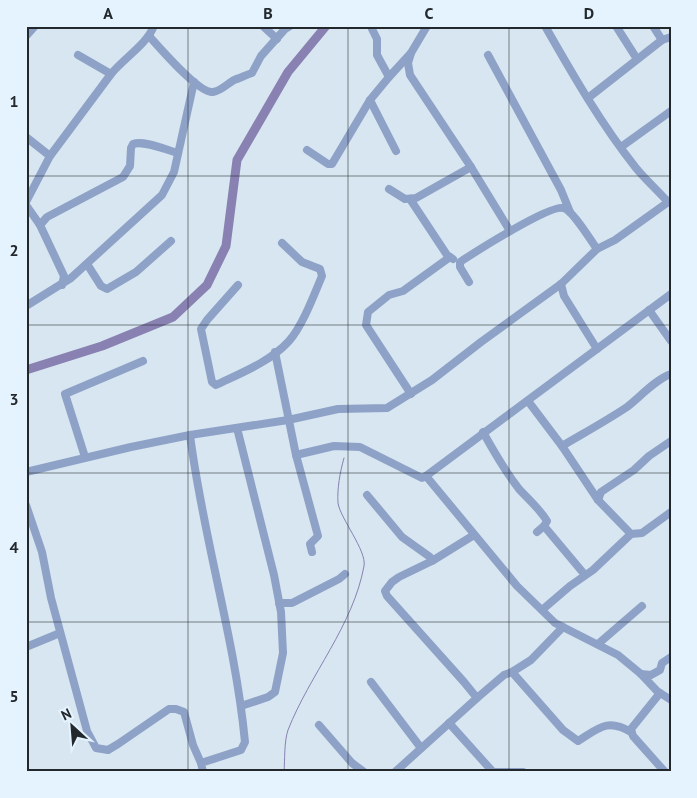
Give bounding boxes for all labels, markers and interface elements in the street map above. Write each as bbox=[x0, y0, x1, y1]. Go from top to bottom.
text: A bbox=[103, 3, 113, 23]
text: B bbox=[263, 3, 273, 23]
text: C bbox=[425, 3, 434, 23]
text: D bbox=[584, 3, 594, 23]
text: 1 bbox=[9, 91, 19, 111]
text: 2 bbox=[9, 240, 19, 260]
text: 3 bbox=[9, 389, 19, 409]
text: 4 bbox=[9, 537, 19, 557]
text: 5 bbox=[9, 686, 19, 706]
north arrow bbox=[48, 700, 98, 750]
text: N bbox=[58, 704, 74, 724]

